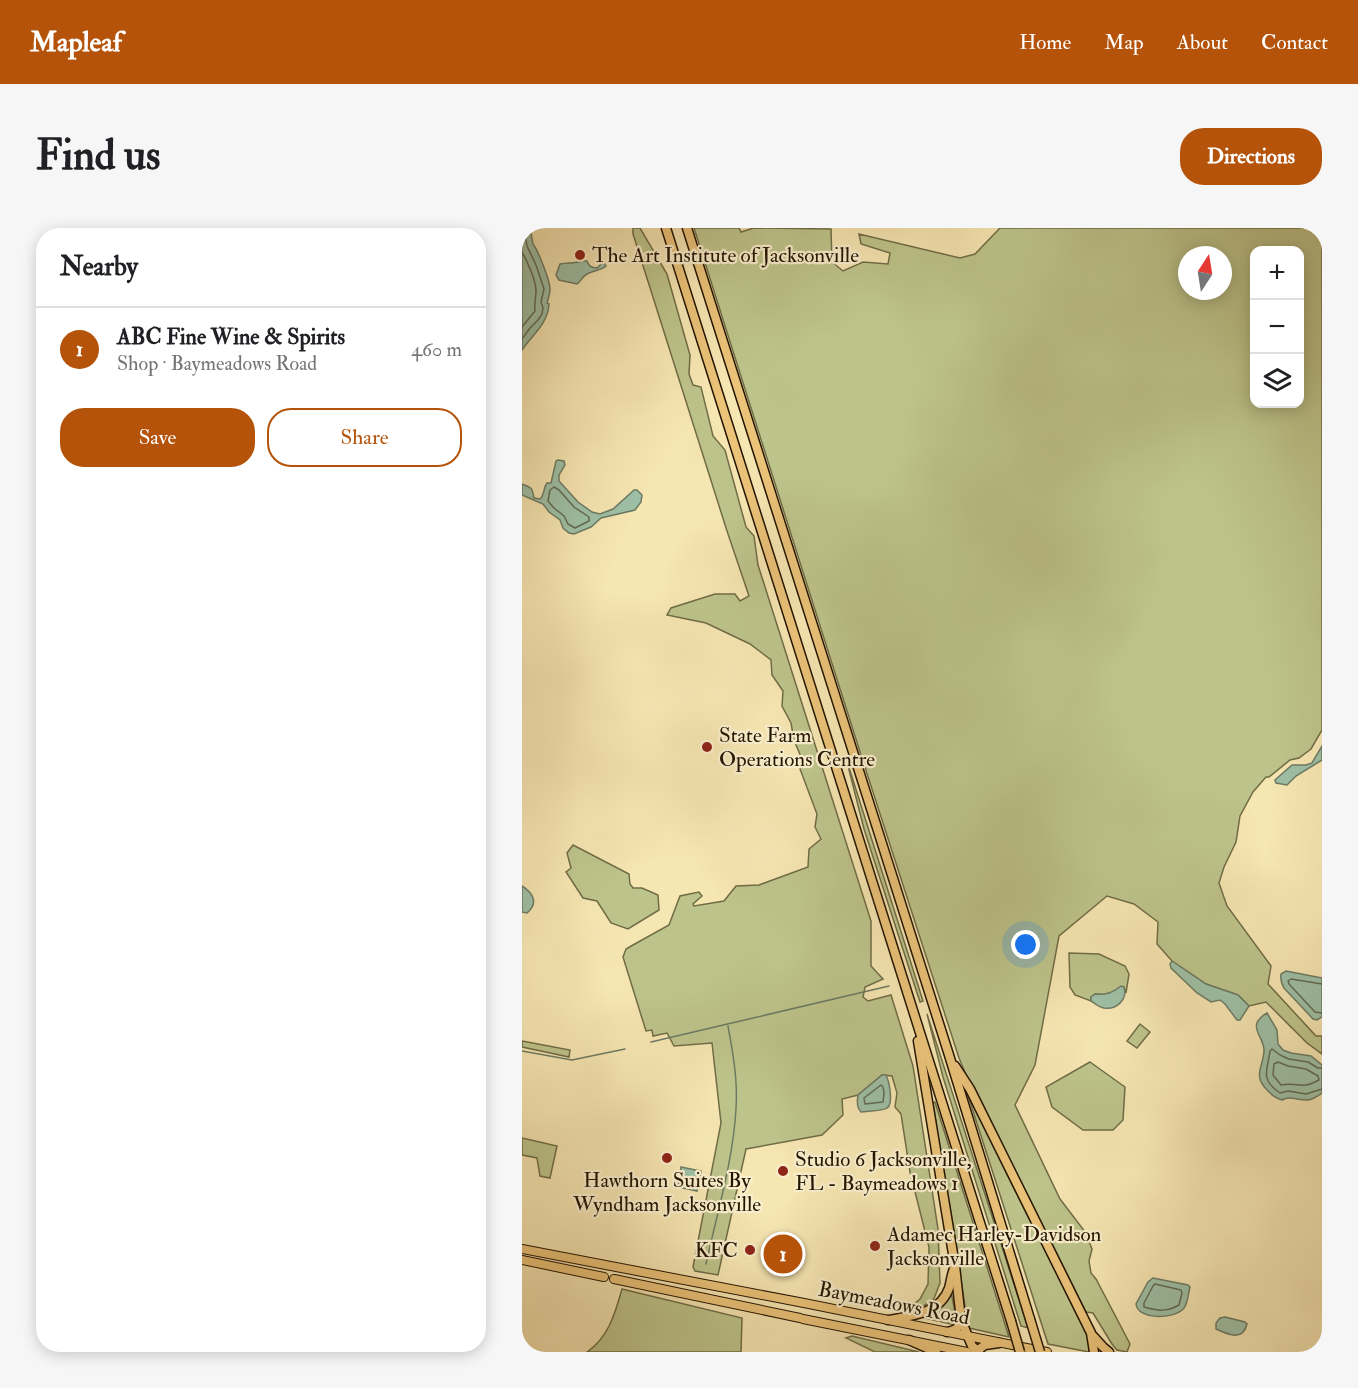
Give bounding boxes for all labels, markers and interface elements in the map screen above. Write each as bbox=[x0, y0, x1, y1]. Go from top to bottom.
text: Mapleaf bbox=[30, 25, 122, 60]
text: Home bbox=[1019, 29, 1071, 56]
text: Map bbox=[1104, 29, 1144, 56]
text: About bbox=[1177, 29, 1228, 56]
text: Contact bbox=[1261, 29, 1328, 56]
button: Directions bbox=[1180, 128, 1322, 185]
text: Find us bbox=[36, 130, 160, 182]
place label: The Art Institute of Jacksonville bbox=[592, 242, 859, 269]
north arrow bbox=[1178, 246, 1232, 300]
map controls bbox=[1250, 246, 1304, 408]
button: + bbox=[1250, 246, 1304, 300]
marker: The Art Institute of Jacksonville bbox=[573, 248, 587, 262]
text: Nearby bbox=[60, 251, 138, 283]
button: − bbox=[1250, 300, 1304, 354]
text: ABC Fine Wine & Spirits bbox=[117, 323, 345, 351]
text: 1 bbox=[76, 337, 83, 362]
text: 460 m bbox=[411, 337, 462, 362]
text: Shop · Baymeadows Road bbox=[117, 351, 317, 376]
button: layers bbox=[1250, 354, 1304, 408]
button: Save bbox=[60, 408, 255, 467]
button: Share bbox=[267, 408, 462, 467]
place label: State Farm Operations Centre bbox=[719, 722, 875, 773]
marker: State Farm Operations Centre bbox=[700, 740, 714, 754]
your location bbox=[1011, 930, 1040, 959]
place label: Studio 6 Jacksonville, FL - Baymeadows 1 bbox=[795, 1146, 972, 1197]
marker: Hawthorn Suites By Wyndham Jacksonville bbox=[660, 1151, 674, 1165]
marker: Studio 6 Jacksonville, FL - Baymeadows 1 bbox=[776, 1164, 790, 1178]
place label: Hawthorn Suites By Wyndham Jacksonville bbox=[572, 1167, 761, 1218]
place label: Adamec Harley-Davidson Jacksonville bbox=[886, 1221, 1102, 1272]
pin: 1 bbox=[764, 1232, 802, 1276]
place label: KFC bbox=[695, 1237, 738, 1264]
marker: Adamec Harley-Davidson Jacksonville bbox=[868, 1239, 882, 1253]
marker: KFC bbox=[743, 1243, 757, 1257]
street label: Baymeadows Road bbox=[816, 1276, 973, 1332]

